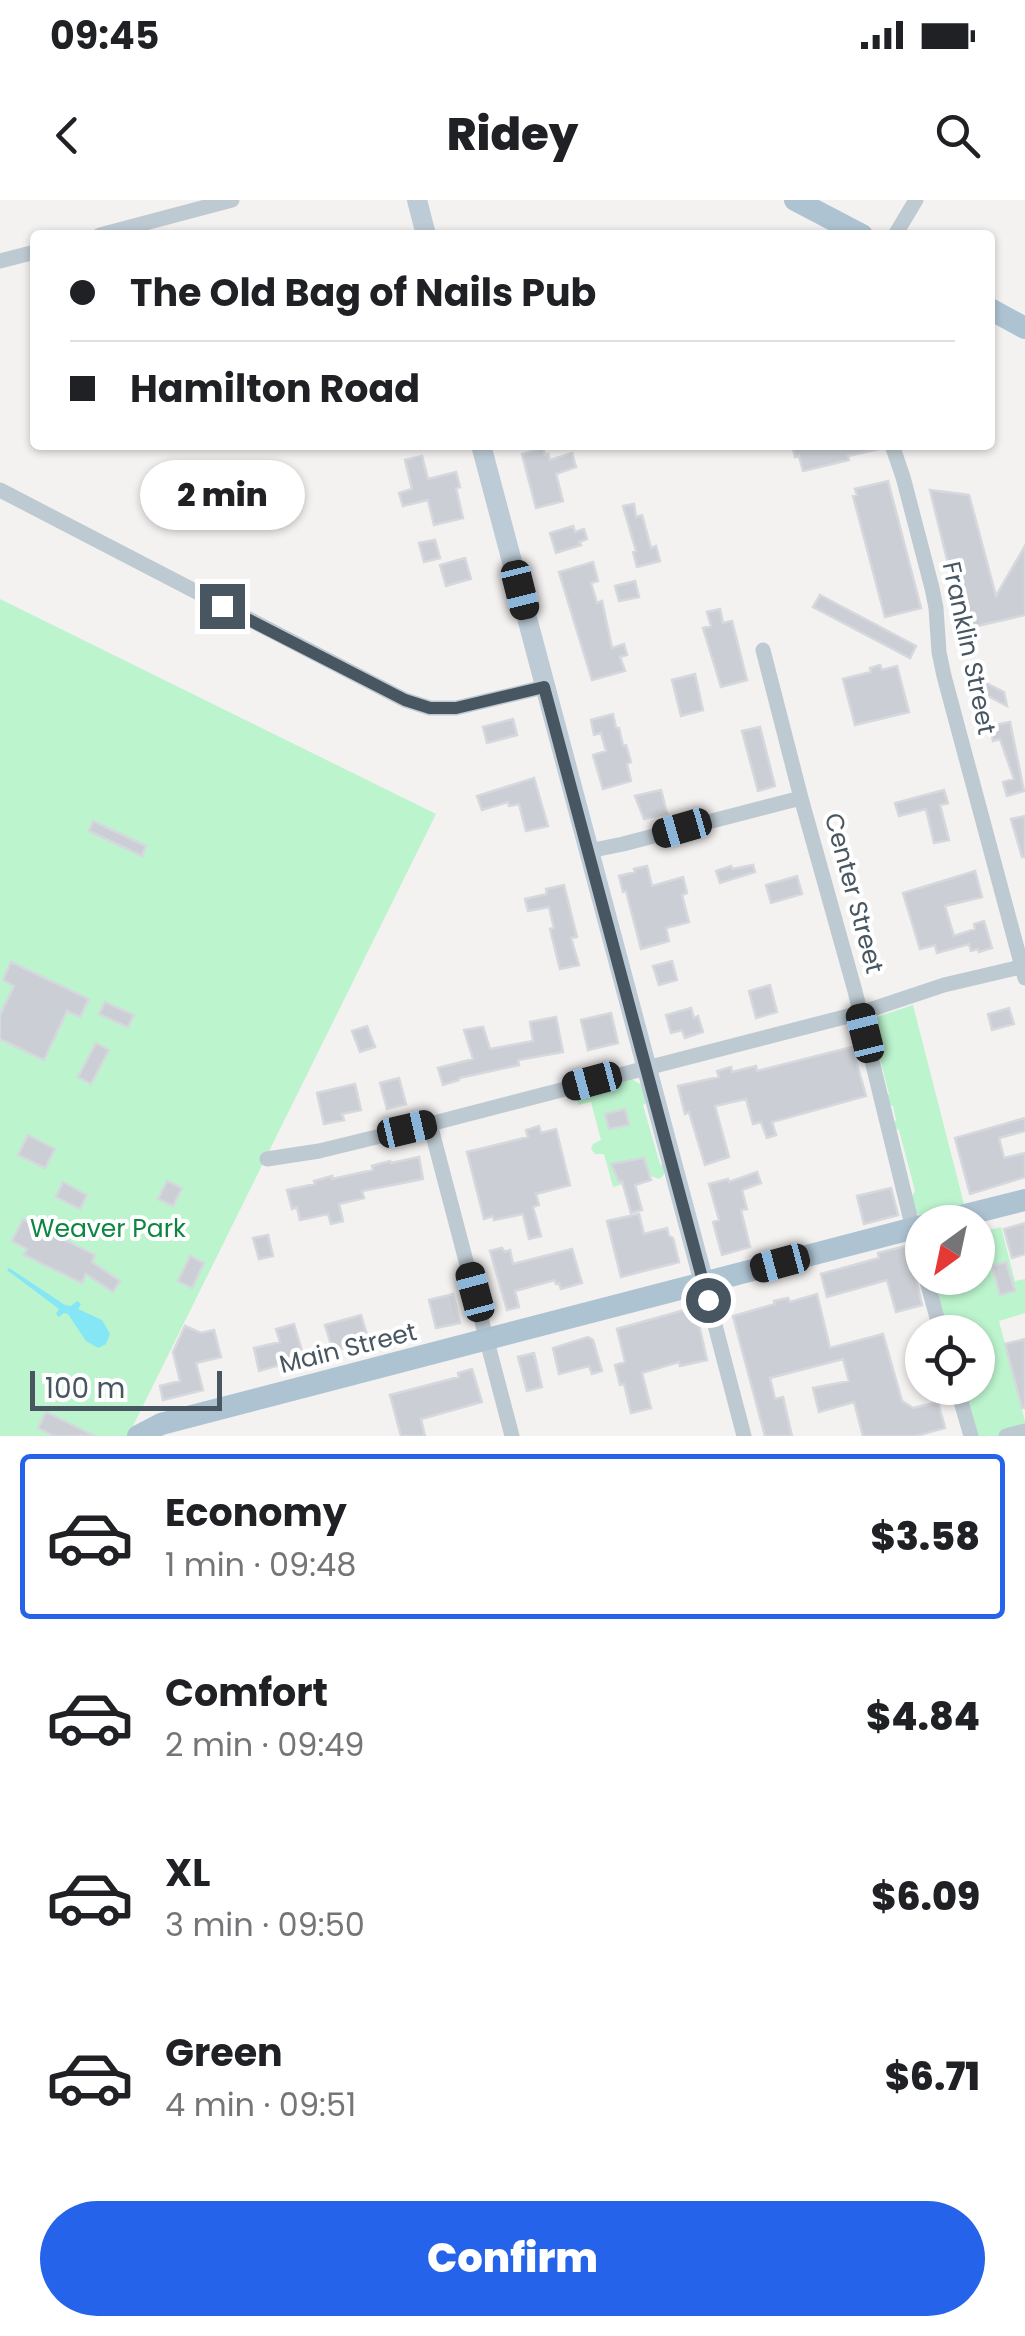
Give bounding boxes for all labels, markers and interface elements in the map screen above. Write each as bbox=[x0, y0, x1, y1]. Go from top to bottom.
text: 09:45 bbox=[50, 9, 159, 62]
text: Ridey bbox=[447, 103, 578, 166]
icon: back bbox=[40, 108, 95, 163]
icon: search bbox=[930, 108, 985, 163]
text: The Old Bag of Nails Pub bbox=[130, 266, 596, 319]
text: Hamilton Road bbox=[130, 362, 420, 415]
callout: 2 min bbox=[140, 461, 304, 531]
text: 2 min bbox=[177, 472, 268, 517]
car bbox=[498, 557, 542, 623]
street label: Franklin Street bbox=[934, 558, 1004, 738]
route end bbox=[200, 584, 245, 629]
car bbox=[649, 805, 715, 851]
street label: Center Street bbox=[816, 809, 892, 977]
car bbox=[843, 1000, 887, 1066]
car bbox=[559, 1059, 625, 1103]
car bbox=[374, 1108, 440, 1150]
north arrow bbox=[905, 1205, 995, 1295]
map controls bbox=[905, 1205, 995, 1405]
park label: Weaver Park bbox=[30, 1211, 186, 1246]
car bbox=[747, 1241, 813, 1285]
car bbox=[453, 1259, 497, 1325]
route start bbox=[686, 1278, 731, 1323]
street label: Main Street bbox=[276, 1314, 420, 1382]
button: locate bbox=[905, 1315, 995, 1405]
scale bar bbox=[30, 1366, 222, 1410]
text: 100 m bbox=[45, 1369, 125, 1408]
text: Economy bbox=[165, 1486, 347, 1539]
icon: car bbox=[45, 1492, 135, 1582]
text: $3.58 bbox=[871, 1510, 980, 1563]
text: 1 min · 09:48 bbox=[165, 1542, 356, 1587]
text: Comfort bbox=[165, 1666, 328, 1719]
icon: car bbox=[45, 1672, 135, 1762]
text: $4.84 bbox=[866, 1690, 980, 1743]
text: 2 min · 09:49 bbox=[165, 1722, 365, 1767]
text: XL bbox=[165, 1846, 210, 1899]
icon: car bbox=[45, 1852, 135, 1942]
text: $6.09 bbox=[871, 1870, 980, 1923]
text: 3 min · 09:50 bbox=[165, 1902, 365, 1947]
text: Green bbox=[165, 2026, 283, 2079]
icon: car bbox=[45, 2032, 135, 2122]
text: $6.71 bbox=[885, 2050, 980, 2103]
text: 4 min · 09:51 bbox=[165, 2082, 356, 2127]
button: Confirm bbox=[40, 2201, 985, 2316]

